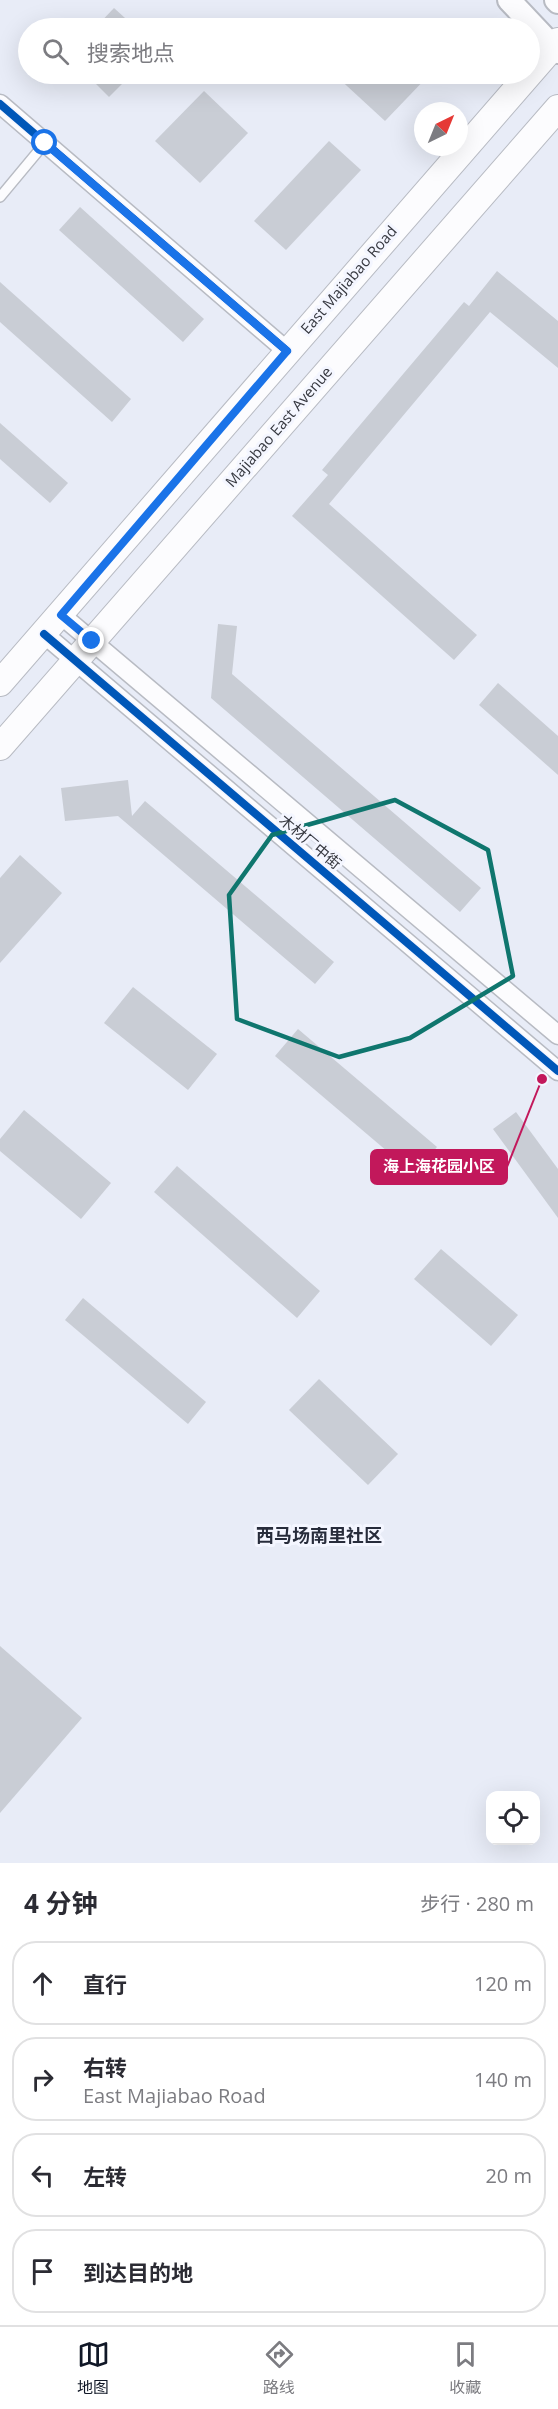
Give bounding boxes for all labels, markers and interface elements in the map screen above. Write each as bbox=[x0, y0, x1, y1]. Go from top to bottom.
search box bbox=[18, 18, 540, 84]
icon: search bbox=[39, 35, 72, 68]
text: 搜索地点 bbox=[87, 37, 175, 67]
north arrow bbox=[414, 102, 468, 156]
route start bbox=[31, 129, 57, 155]
street label: East Majiabao Road bbox=[296, 221, 401, 338]
street label: Majiabao East Avenue bbox=[220, 362, 336, 491]
route end bbox=[78, 627, 104, 653]
street label: 木材厂中街 bbox=[275, 809, 346, 873]
callout: 海上海花园小区 bbox=[371, 1150, 507, 1184]
text: 海上海花园小区 bbox=[383, 1155, 495, 1177]
district label: 西马场南里社区 bbox=[256, 1523, 382, 1547]
map controls bbox=[486, 1791, 540, 1845]
button: locate bbox=[486, 1791, 540, 1845]
text: 4 分钟 bbox=[24, 1885, 98, 1921]
text: 步行 · 280 m bbox=[420, 1890, 534, 1917]
icon: ahead bbox=[26, 1967, 59, 2000]
text: 直行 bbox=[83, 1969, 127, 1999]
text: 120 m bbox=[474, 1970, 532, 1997]
text: 右转 bbox=[83, 2052, 127, 2082]
icon: right bbox=[26, 2063, 59, 2096]
text: 140 m bbox=[474, 2066, 532, 2093]
text: East Majiabao Road bbox=[83, 2082, 266, 2109]
icon: left bbox=[26, 2159, 59, 2192]
text: 左转 bbox=[83, 2161, 127, 2191]
text: 20 m bbox=[485, 2162, 532, 2189]
icon: arrive bbox=[26, 2255, 59, 2288]
text: 到达目的地 bbox=[83, 2257, 193, 2287]
tab: 地图 bbox=[77, 2338, 110, 2398]
tab: 路线 bbox=[263, 2338, 296, 2398]
tab: 收藏 bbox=[449, 2338, 482, 2398]

